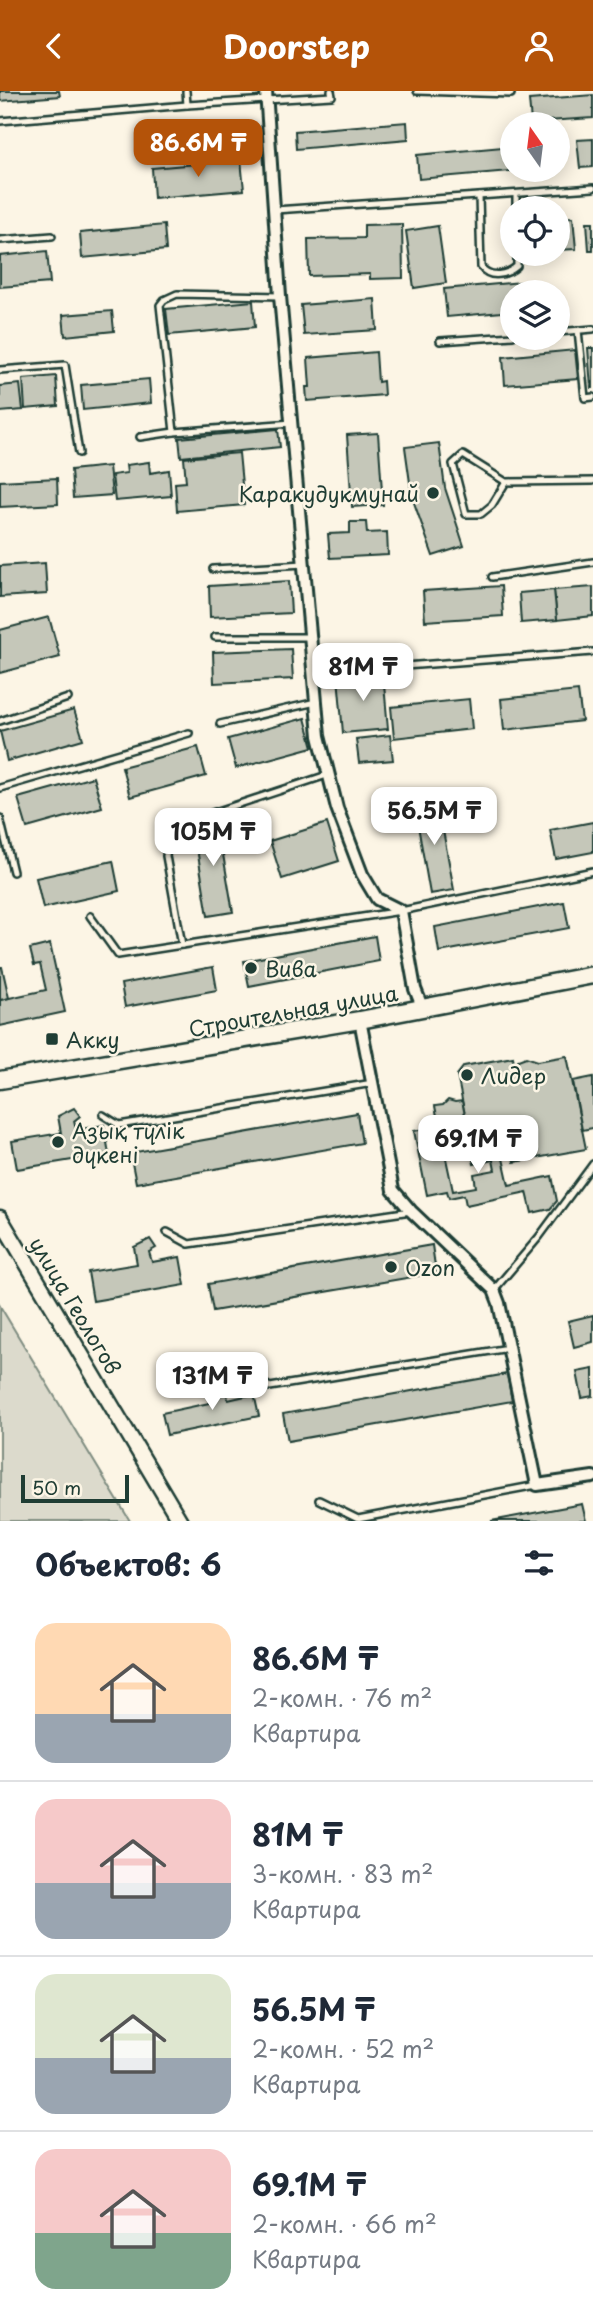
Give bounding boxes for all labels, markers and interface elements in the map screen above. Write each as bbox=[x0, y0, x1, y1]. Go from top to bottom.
text: Doorstep bbox=[223, 22, 370, 70]
icon: back bbox=[35, 27, 73, 65]
icon: person bbox=[520, 27, 558, 65]
north arrow bbox=[500, 112, 570, 182]
map controls bbox=[500, 112, 570, 350]
pin: 86.6M ₸ bbox=[133, 119, 263, 179]
text: 86.6M ₸ bbox=[150, 124, 246, 159]
button: locate bbox=[500, 196, 570, 266]
button: layers bbox=[500, 280, 570, 350]
place label: Каракудукмунай bbox=[239, 477, 419, 509]
marker: Каракудукмунай bbox=[425, 485, 441, 501]
pin: 81M ₸ bbox=[314, 643, 412, 703]
text: 81M ₸ bbox=[328, 648, 398, 683]
pin: 56.5M ₸ bbox=[369, 787, 499, 847]
text: 56.5M ₸ bbox=[387, 792, 481, 827]
pin: 105M ₸ bbox=[156, 809, 270, 868]
text: 105M ₸ bbox=[171, 813, 255, 848]
place label: Вива bbox=[265, 952, 318, 984]
marker: Вива bbox=[243, 960, 259, 976]
street label: Строительная улица bbox=[186, 976, 401, 1044]
place label: Акку bbox=[66, 1023, 120, 1055]
marker: Акку bbox=[44, 1031, 60, 1047]
place label: Лидер bbox=[481, 1059, 546, 1091]
marker: Лидер bbox=[459, 1067, 475, 1083]
place label: Азық түлік дүкені bbox=[72, 1114, 185, 1170]
pin: 69.1M ₸ bbox=[413, 1115, 543, 1175]
text: 69.1M ₸ bbox=[434, 1120, 522, 1155]
marker: Азық түлік дүкені bbox=[50, 1134, 66, 1150]
street label: улица Геологов bbox=[22, 1230, 130, 1380]
place label: Ozon bbox=[405, 1251, 455, 1283]
marker: Ozon bbox=[383, 1259, 399, 1275]
pin: 131M ₸ bbox=[155, 1353, 269, 1412]
text: 131M ₸ bbox=[172, 1357, 252, 1392]
scale bar bbox=[21, 1472, 130, 1504]
text: 50 m bbox=[32, 1473, 81, 1501]
text: Объектов: 6 bbox=[35, 1541, 221, 1586]
icon: filters bbox=[520, 1544, 558, 1582]
text: 86.6M ₸ bbox=[252, 1635, 378, 1680]
icon: home bbox=[91, 1651, 175, 1735]
text: 2-комн. · 76 m² bbox=[252, 1680, 432, 1715]
text: Квартира bbox=[252, 1715, 360, 1750]
text: 81M ₸ bbox=[252, 1811, 343, 1856]
icon: home bbox=[91, 1827, 175, 1911]
text: 3-комн. · 83 m² bbox=[252, 1856, 433, 1891]
text: Квартира bbox=[252, 1891, 360, 1926]
text: 56.5M ₸ bbox=[252, 1986, 375, 2031]
icon: home bbox=[91, 2002, 175, 2086]
text: 2-комн. · 52 m² bbox=[252, 2031, 434, 2066]
text: Квартира bbox=[252, 2066, 360, 2101]
text: 69.1M ₸ bbox=[252, 2161, 366, 2206]
icon: home bbox=[91, 2177, 175, 2261]
text: 2-комн. · 66 m² bbox=[252, 2206, 437, 2241]
text: Квартира bbox=[252, 2241, 360, 2276]

